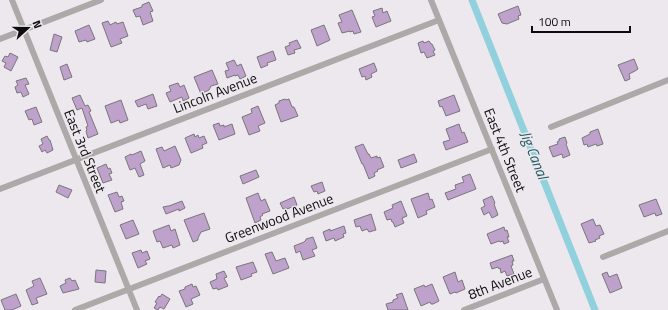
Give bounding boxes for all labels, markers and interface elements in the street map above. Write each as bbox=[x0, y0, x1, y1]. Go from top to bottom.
north arrow bbox=[8, 8, 48, 48]
scale bar bbox=[532, 8, 630, 34]
text: 100 m bbox=[538, 12, 571, 31]
text: N bbox=[29, 18, 46, 31]
street label: Lincoln Avenue bbox=[170, 67, 260, 118]
street label: East 4th Street bbox=[479, 105, 532, 195]
street label: East 3rd Street bbox=[59, 106, 112, 196]
water label: Jig Canal bbox=[514, 127, 555, 184]
street label: Greenwood Avenue bbox=[222, 187, 336, 248]
street label: 8th Avenue bbox=[465, 261, 535, 304]

